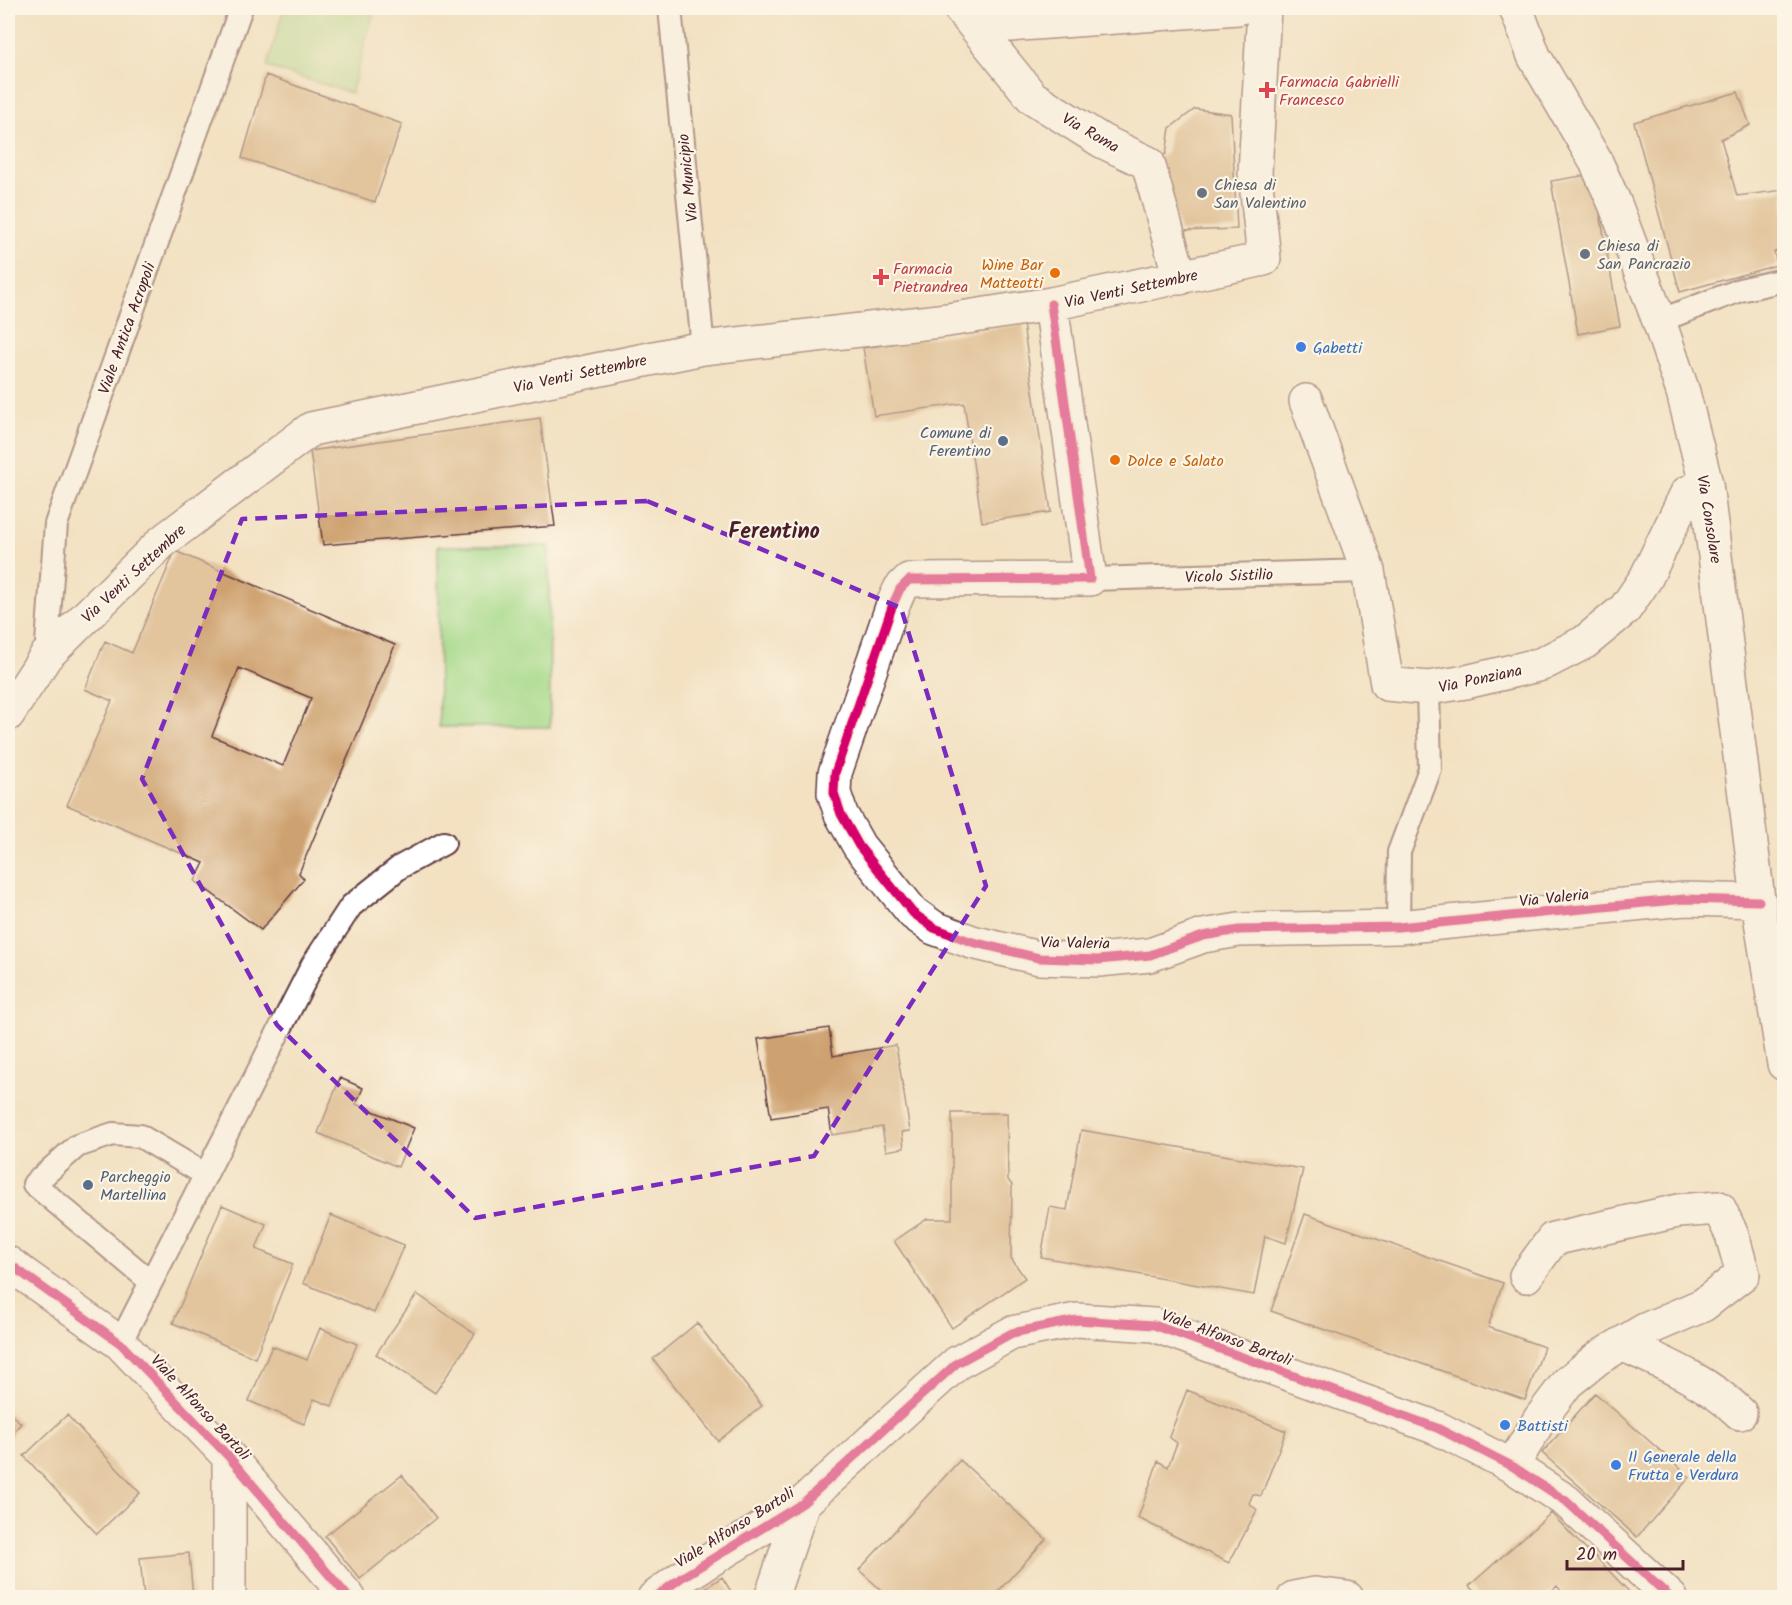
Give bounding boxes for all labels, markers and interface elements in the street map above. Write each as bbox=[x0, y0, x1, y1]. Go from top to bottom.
place label: Farmacia Gabrielli Francesco bbox=[1279, 70, 1400, 113]
marker: Farmacia Gabrielli Francesco bbox=[1260, 83, 1274, 97]
street label: Via Roma bbox=[1057, 107, 1124, 160]
street label: Via Municipio bbox=[671, 133, 706, 223]
place label: Chiesa di San Valentino bbox=[1214, 173, 1306, 216]
marker: Chiesa di San Valentino bbox=[1195, 186, 1209, 200]
place label: Chiesa di San Pancrazio bbox=[1597, 234, 1691, 277]
marker: Chiesa di San Pancrazio bbox=[1578, 247, 1592, 261]
place label: Wine Bar Matteotti bbox=[980, 253, 1045, 296]
place label: Farmacia Pietrandrea bbox=[893, 257, 968, 300]
street label: Viale Antica Acropoli bbox=[92, 258, 163, 398]
street label: Via Venti Settembre bbox=[1062, 263, 1200, 316]
marker: Wine Bar Matteotti bbox=[1048, 266, 1062, 280]
marker: Farmacia Pietrandrea bbox=[874, 270, 888, 284]
place label: Gabetti bbox=[1313, 336, 1363, 361]
marker: Gabetti bbox=[1294, 340, 1308, 354]
street label: Via Venti Settembre bbox=[511, 348, 649, 401]
place label: Comune di Ferentino bbox=[920, 421, 992, 464]
marker: Comune di Ferentino bbox=[996, 434, 1010, 448]
place label: Dolce e Salato bbox=[1127, 449, 1224, 474]
marker: Dolce e Salato bbox=[1108, 453, 1122, 467]
street label: Via Consolare bbox=[1689, 473, 1728, 565]
district label: Ferentino bbox=[728, 515, 820, 550]
street label: Via Venti Settembre bbox=[76, 519, 192, 630]
street label: Vicolo Sistilio bbox=[1184, 562, 1274, 591]
street label: Via Ponziana bbox=[1436, 658, 1525, 701]
street label: Via Valeria bbox=[1518, 882, 1590, 915]
street label: Via Valeria bbox=[1040, 930, 1110, 957]
place label: Parcheggio Martellina bbox=[100, 1165, 171, 1208]
marker: Parcheggio Martellina bbox=[81, 1178, 95, 1192]
street label: Viale Alfonso Bartoli bbox=[1158, 1303, 1296, 1374]
street label: Viale Alfonso Bartoli bbox=[144, 1349, 257, 1468]
place label: Battisti bbox=[1517, 1414, 1569, 1439]
marker: Battisti bbox=[1498, 1418, 1512, 1432]
place label: Il Generale della Frutta e Verdura bbox=[1628, 1445, 1739, 1488]
marker: Il Generale della Frutta e Verdura bbox=[1609, 1458, 1623, 1472]
street label: Viale Alfonso Bartoli bbox=[670, 1481, 801, 1575]
scale bar bbox=[1567, 1533, 1682, 1571]
text: 20 m bbox=[1576, 1541, 1617, 1570]

